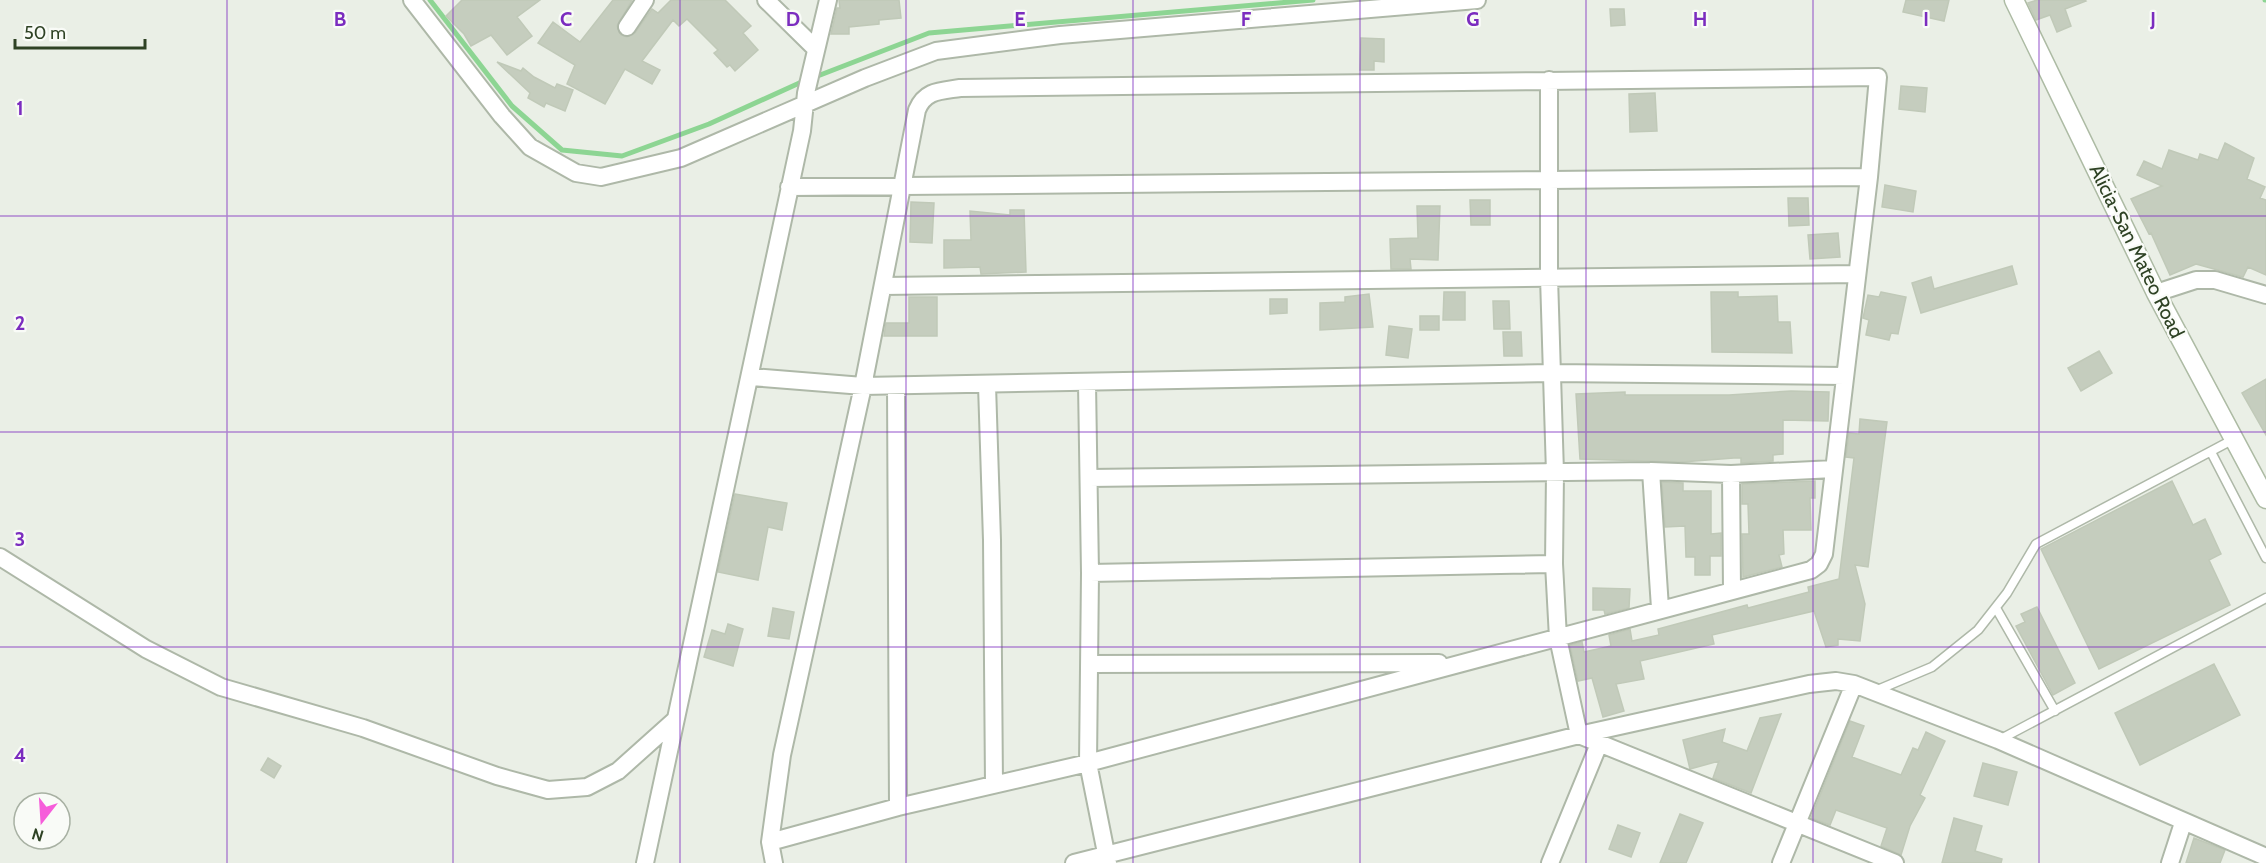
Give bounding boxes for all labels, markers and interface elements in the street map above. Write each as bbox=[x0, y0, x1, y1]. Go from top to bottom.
text: B bbox=[334, 7, 346, 31]
text: C bbox=[560, 7, 572, 31]
text: D bbox=[786, 7, 800, 31]
text: E bbox=[1014, 7, 1026, 31]
text: F bbox=[1241, 7, 1252, 31]
text: G bbox=[1466, 7, 1480, 31]
text: H bbox=[1693, 7, 1707, 31]
text: I bbox=[1923, 7, 1929, 31]
text: J bbox=[2149, 7, 2156, 31]
scale bar bbox=[15, 12, 146, 50]
text: 50 m bbox=[24, 22, 66, 44]
text: 1 bbox=[16, 96, 24, 120]
street label: Alicia-San Mateo Road bbox=[2084, 160, 2190, 342]
text: 2 bbox=[15, 311, 25, 335]
text: 3 bbox=[15, 527, 25, 551]
text: 4 bbox=[14, 743, 26, 767]
north arrow bbox=[12, 791, 72, 851]
text: N bbox=[30, 824, 46, 846]

